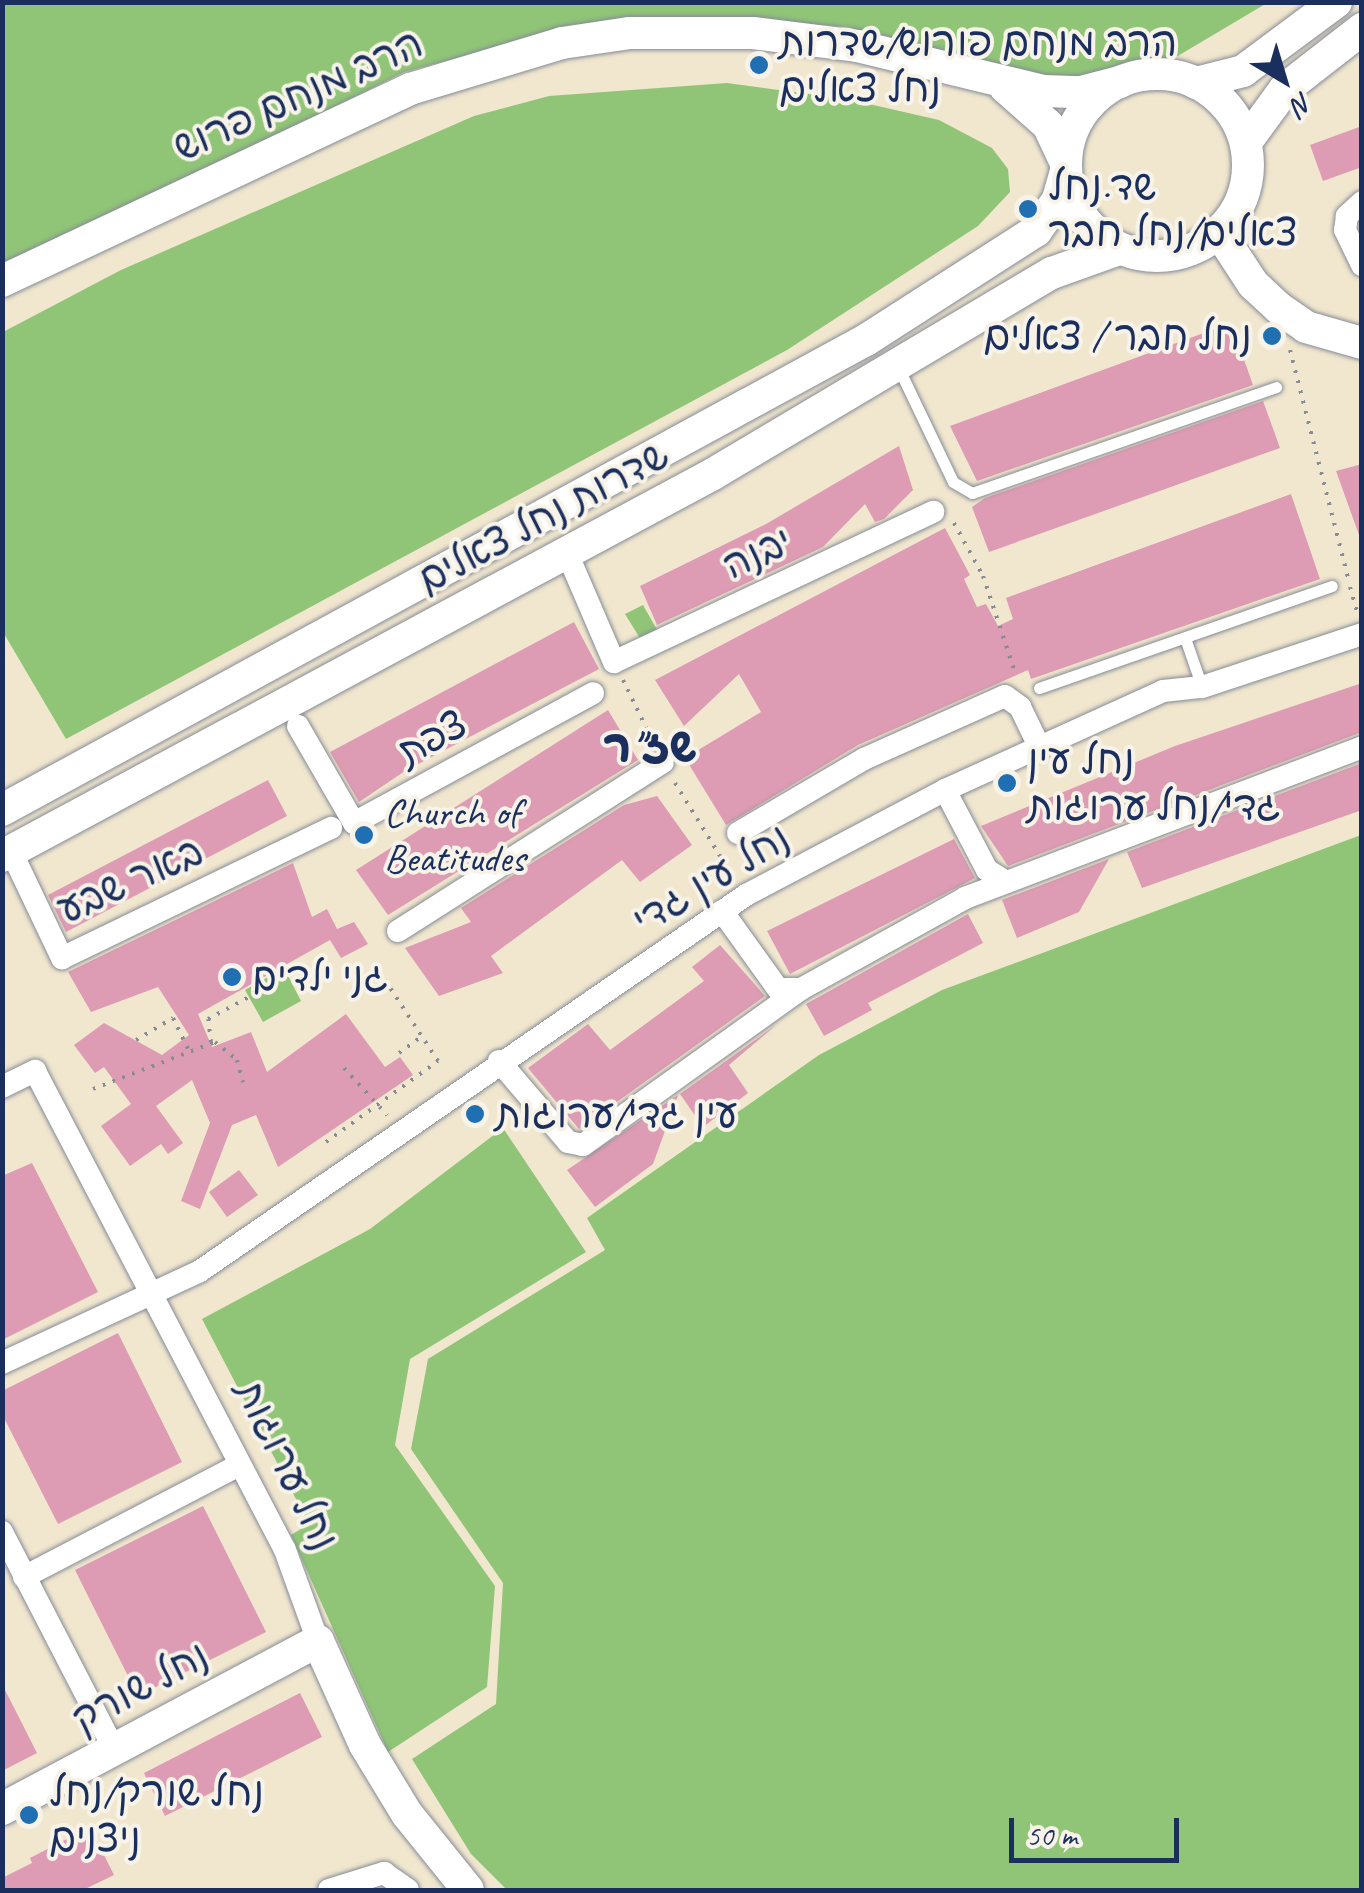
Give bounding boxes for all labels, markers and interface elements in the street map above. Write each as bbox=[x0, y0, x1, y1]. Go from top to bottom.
place label: הרב מנחם פורוש/שדרות נחל צאלים bbox=[779, 18, 1177, 112]
street label: הרב מנחם פרוש bbox=[166, 19, 430, 171]
north arrow bbox=[1234, 30, 1334, 130]
marker: הרב מנחם פורוש/שדרות נחל צאלים bbox=[748, 54, 770, 76]
text: N bbox=[1285, 85, 1320, 123]
place label: שד.נחל צאלים/נחל חבר bbox=[1048, 162, 1297, 256]
marker: שד.נחל צאלים/נחל חבר bbox=[1017, 198, 1039, 220]
place label: נחל חבר / צאלים bbox=[983, 312, 1252, 360]
marker: נחל חבר / צאלים bbox=[1261, 325, 1283, 347]
street label: שדרות נחל צאלים bbox=[409, 431, 677, 603]
street label: יבנה bbox=[715, 516, 799, 590]
street label: צפת bbox=[389, 700, 475, 776]
district label: שז"ר bbox=[603, 720, 697, 774]
place label: נחל עין גדי/נחל ערוגות bbox=[1027, 736, 1280, 830]
marker: נחל עין גדי/נחל ערוגות bbox=[996, 772, 1018, 794]
place label: Church of Beatitudes bbox=[384, 788, 525, 882]
street label: נחל עין גדי bbox=[624, 813, 798, 945]
marker: Church of Beatitudes bbox=[353, 824, 375, 846]
street label: באר שבע bbox=[50, 827, 210, 933]
place label: גני ילדים bbox=[252, 953, 388, 1001]
marker: גני ילדים bbox=[221, 966, 243, 988]
place label: עין גדי/ערוגות bbox=[495, 1090, 738, 1138]
marker: עין גדי/ערוגות bbox=[464, 1103, 486, 1125]
street label: נחל ערוגות bbox=[225, 1372, 349, 1558]
street label: נחל שורק bbox=[63, 1631, 217, 1743]
place label: נחל שורק/נחל ניצנים bbox=[49, 1768, 264, 1862]
scale bar bbox=[1014, 1798, 1184, 1860]
marker: נחל שורק/נחל ניצנים bbox=[18, 1804, 40, 1826]
text: 50 m bbox=[1026, 1816, 1077, 1854]

